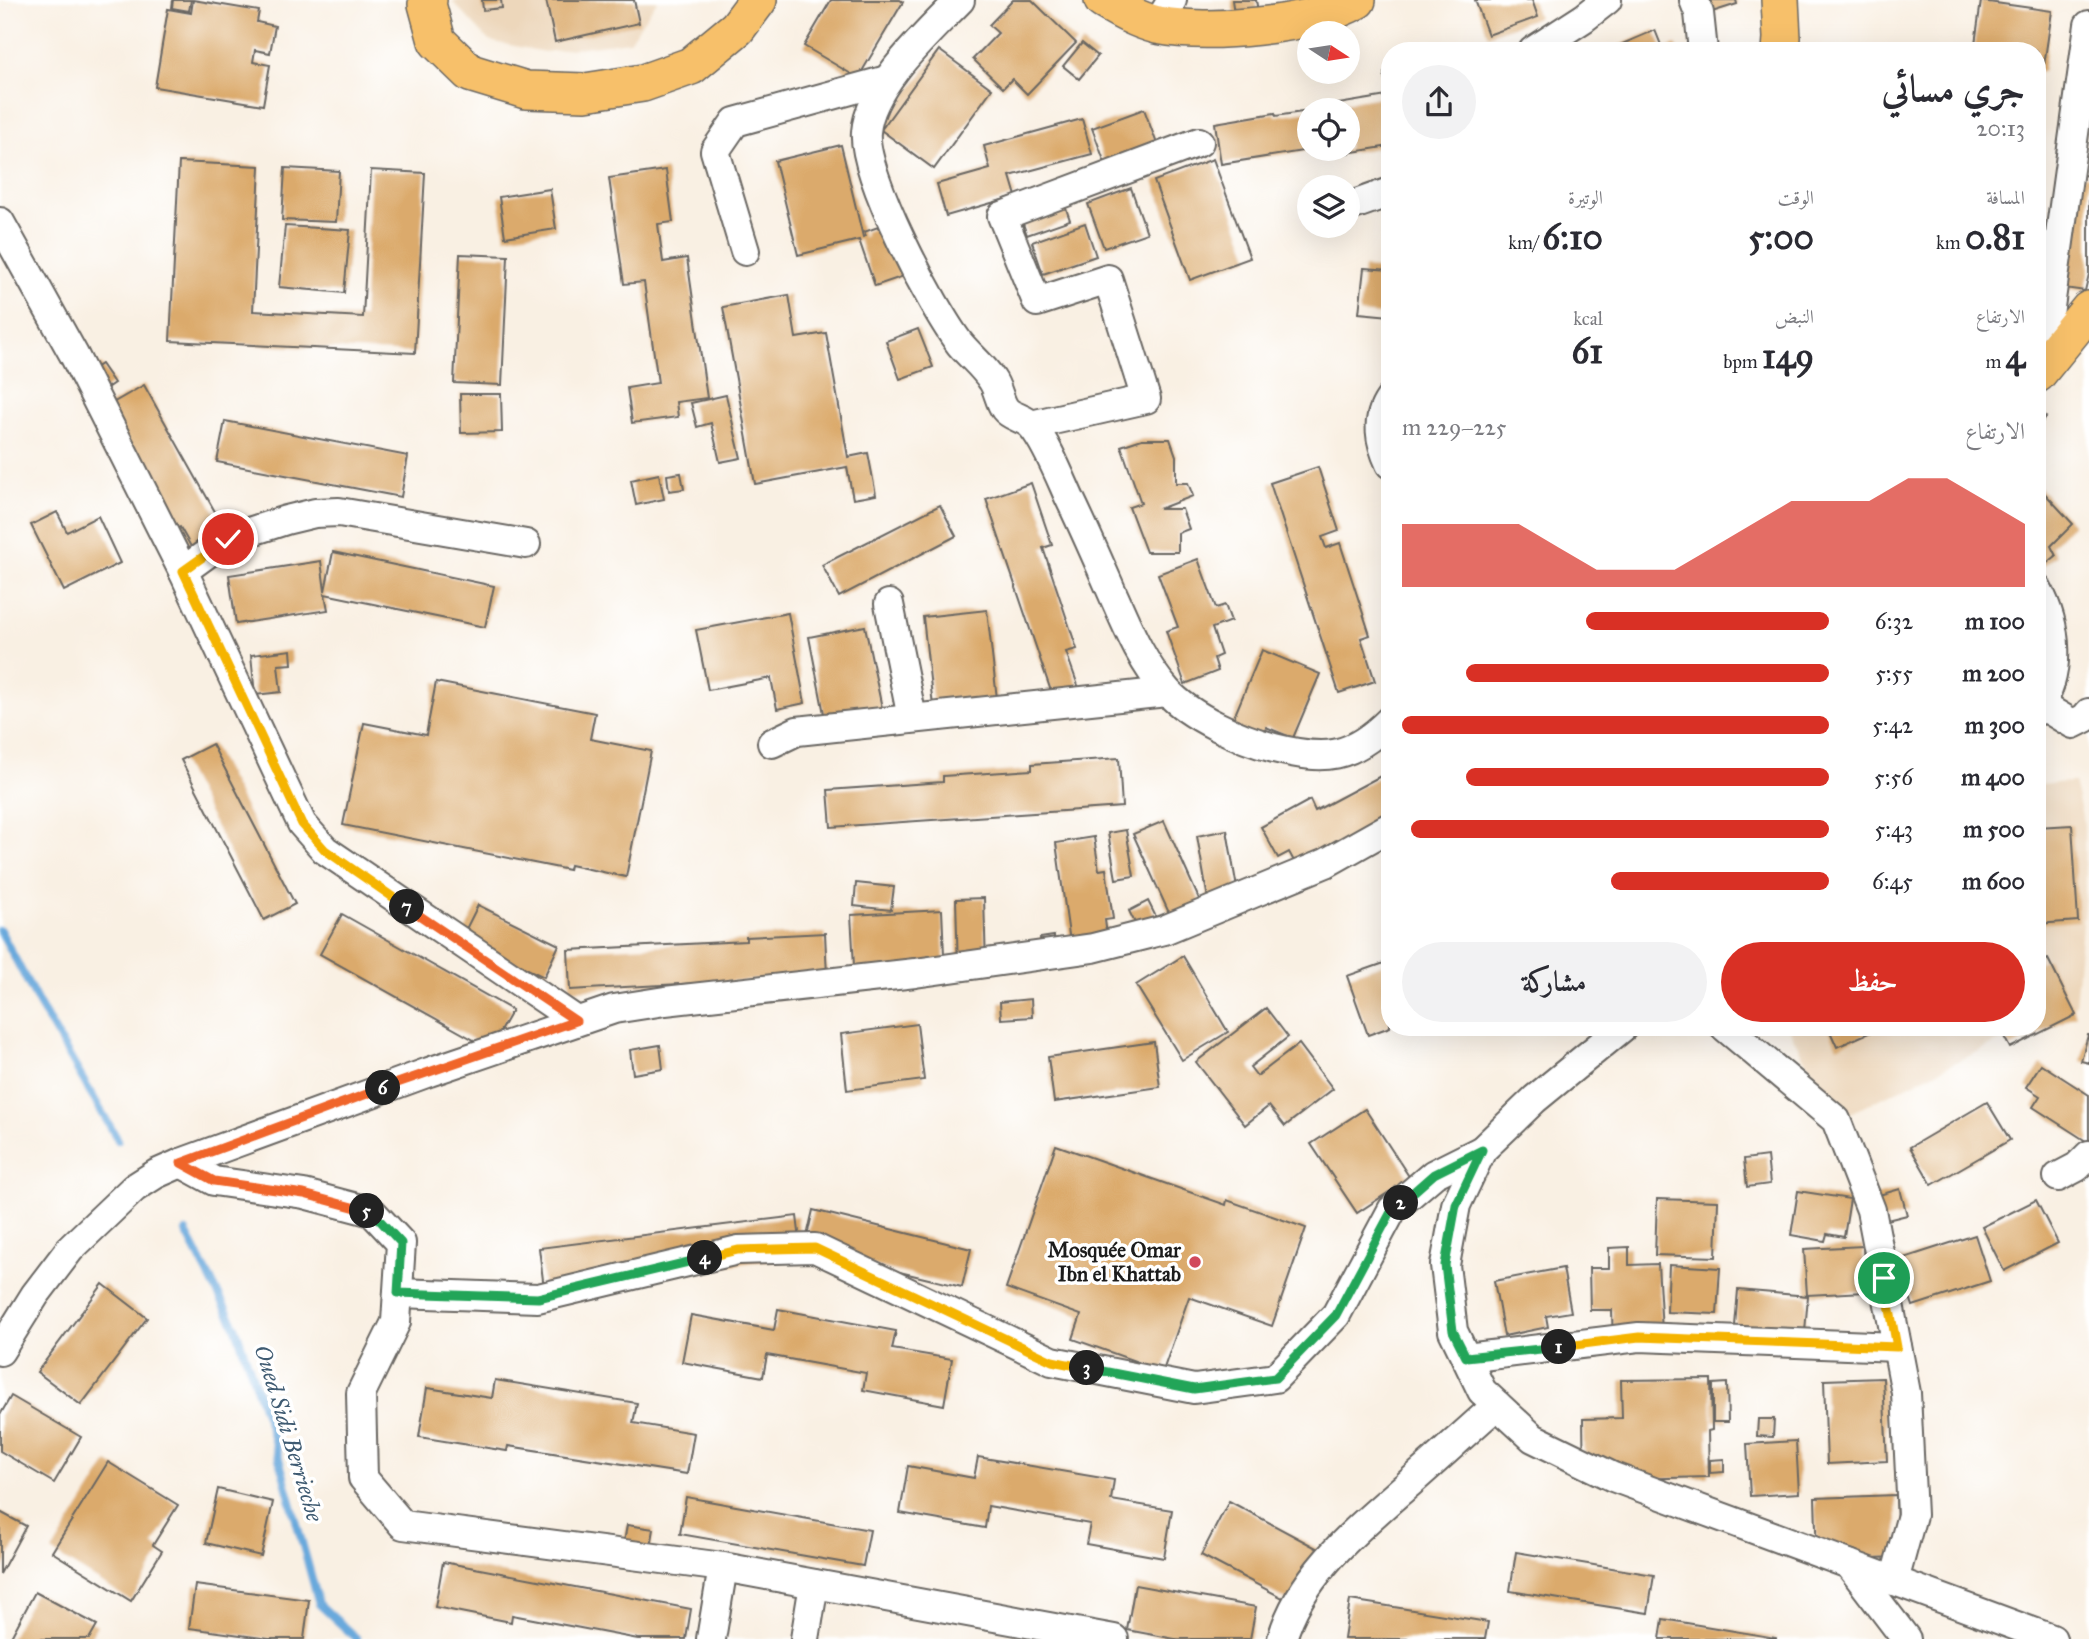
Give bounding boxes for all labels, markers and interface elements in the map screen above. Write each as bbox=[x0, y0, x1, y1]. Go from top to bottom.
north arrow bbox=[1297, 21, 1360, 84]
map controls bbox=[1297, 21, 1360, 238]
button: share bbox=[1402, 65, 1476, 139]
text: جري مسائي bbox=[1881, 65, 2025, 111]
button: locate bbox=[1297, 98, 1360, 161]
text: 20:13 bbox=[1976, 114, 2025, 142]
button: layers bbox=[1297, 175, 1360, 238]
text: الوتيرة bbox=[1568, 186, 1603, 209]
text: الوقت bbox=[1778, 186, 1814, 209]
text: المسافة bbox=[1986, 186, 2025, 209]
text: 6:10 bbox=[1542, 216, 1603, 259]
text: 5:00 bbox=[1748, 216, 1814, 259]
text: 0.81 bbox=[1965, 216, 2025, 259]
text: /km bbox=[1508, 231, 1542, 254]
text: km bbox=[1936, 231, 1965, 254]
text: النبض bbox=[1775, 305, 1814, 328]
text: الارتفاع bbox=[1976, 305, 2025, 328]
text: kcal bbox=[1573, 307, 1603, 330]
text: 61 bbox=[1571, 330, 1603, 373]
text: 149 bbox=[1762, 335, 1814, 378]
text: 4 bbox=[2006, 335, 2025, 378]
text: bpm bbox=[1723, 350, 1762, 373]
text: m bbox=[1985, 350, 2006, 373]
text: 225–229 m bbox=[1402, 413, 1506, 441]
text: الارتفاع bbox=[1965, 417, 2025, 445]
pin bbox=[198, 509, 258, 569]
icon: check bbox=[209, 520, 247, 558]
text: 6:32 bbox=[1875, 607, 1913, 635]
text: 100 m bbox=[1965, 607, 2025, 635]
text: 5:55 bbox=[1875, 659, 1913, 687]
text: 200 m bbox=[1963, 659, 2025, 687]
text: 5:42 bbox=[1872, 711, 1913, 739]
text: 300 m bbox=[1965, 711, 2025, 739]
text: 5:56 bbox=[1874, 763, 1913, 791]
text: 400 m bbox=[1961, 763, 2025, 791]
text: 5:43 bbox=[1875, 815, 1913, 843]
text: 500 m bbox=[1963, 815, 2025, 843]
text: 6:45 bbox=[1872, 867, 1913, 895]
text: 600 m bbox=[1962, 867, 2025, 895]
pin: 7 bbox=[390, 890, 424, 925]
text: 7 bbox=[401, 895, 412, 918]
button: مشاركة bbox=[1402, 942, 1707, 1022]
button: حفظ bbox=[1721, 942, 2025, 1022]
pin: 6 bbox=[366, 1070, 400, 1106]
text: 6 bbox=[378, 1076, 387, 1099]
pin: 2 bbox=[1384, 1186, 1418, 1220]
text: 2 bbox=[1396, 1191, 1405, 1214]
pin: 5 bbox=[350, 1194, 384, 1228]
text: 5 bbox=[362, 1199, 371, 1222]
place label: Mosquée Omar Ibn el Khattab bbox=[1048, 1237, 1182, 1287]
pin: 4 bbox=[688, 1240, 722, 1276]
text: 4 bbox=[699, 1246, 710, 1269]
pin bbox=[1854, 1248, 1914, 1308]
marker: Mosquée Omar Ibn el Khattab bbox=[1187, 1254, 1203, 1270]
icon: arrive bbox=[1865, 1259, 1903, 1297]
pin: 1 bbox=[1542, 1330, 1576, 1364]
text: 1 bbox=[1555, 1335, 1562, 1358]
water label: Oued Sidi Berrieche bbox=[249, 1341, 329, 1525]
pin: 3 bbox=[1070, 1350, 1104, 1386]
text: 3 bbox=[1083, 1356, 1090, 1379]

